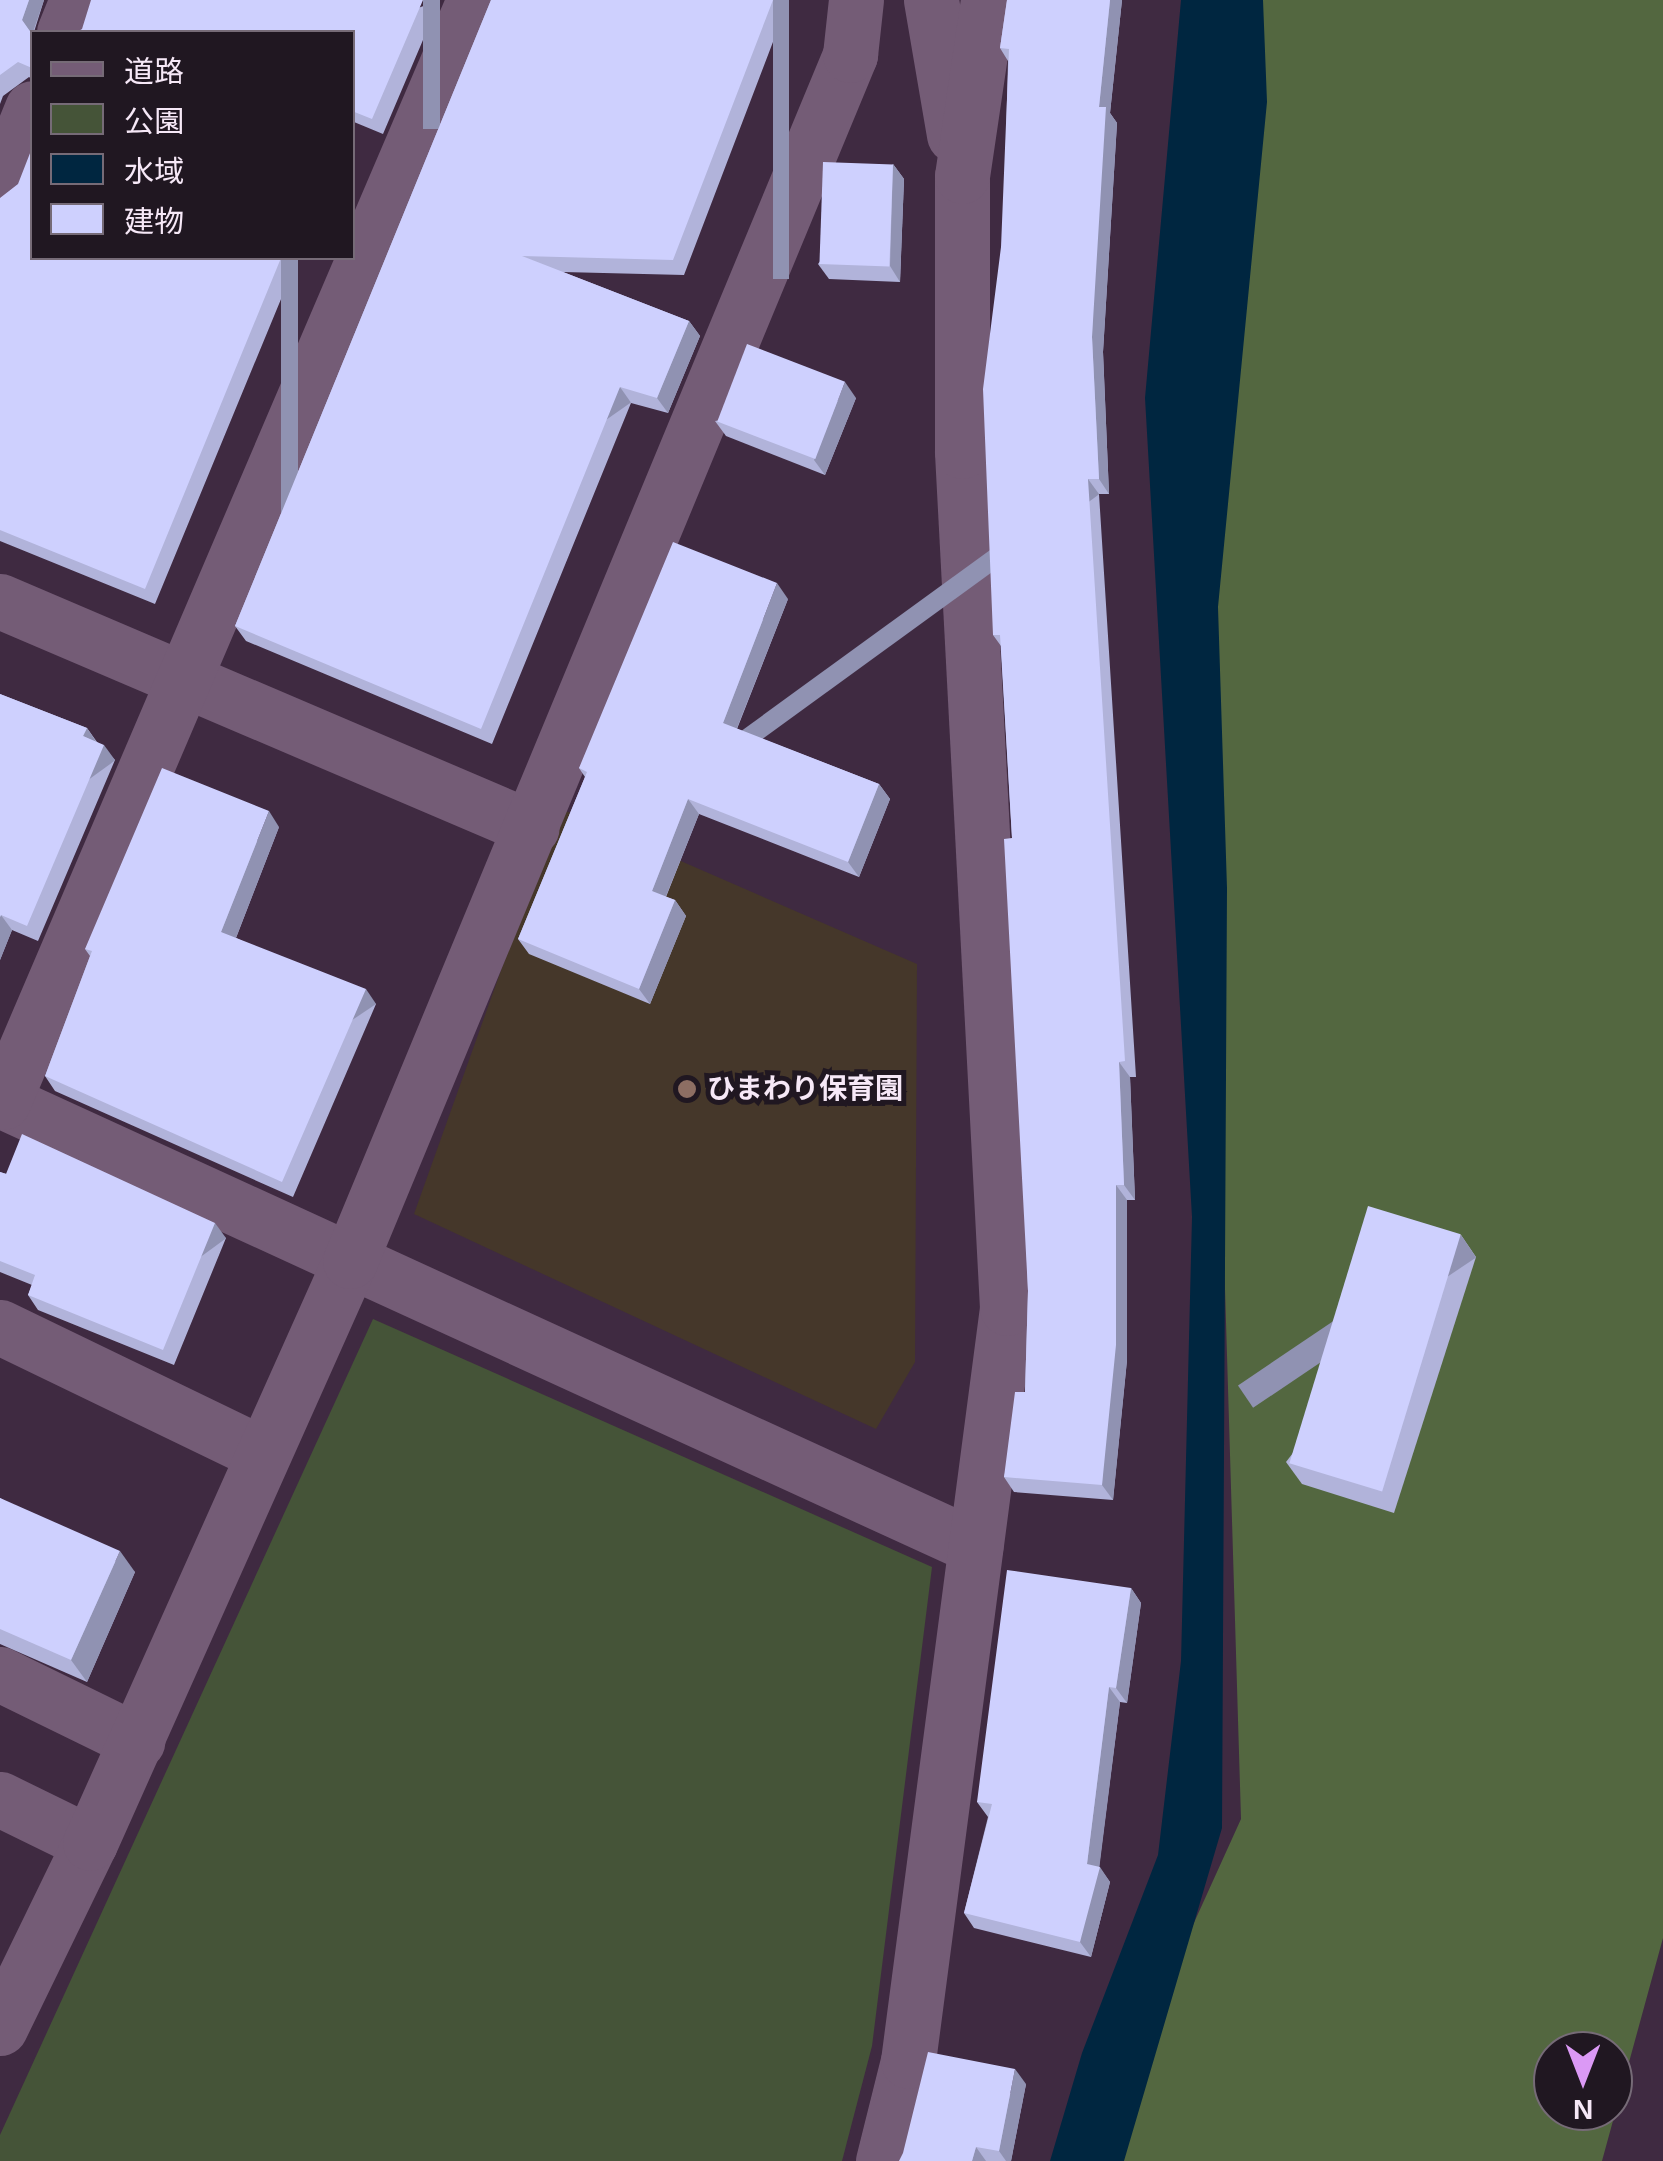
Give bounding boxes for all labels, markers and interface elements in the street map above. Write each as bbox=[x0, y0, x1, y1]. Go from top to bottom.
legend bbox=[30, 30, 355, 260]
text: 道路 bbox=[124, 55, 184, 88]
text: 公園 bbox=[124, 105, 184, 138]
text: 水域 bbox=[124, 155, 184, 188]
text: 建物 bbox=[124, 205, 184, 238]
place label: ひまわり保育園 bbox=[707, 1072, 903, 1106]
marker: ひまわり保育園 bbox=[676, 1078, 698, 1100]
north arrow bbox=[1533, 2031, 1633, 2131]
text: N bbox=[1573, 2094, 1593, 2125]

